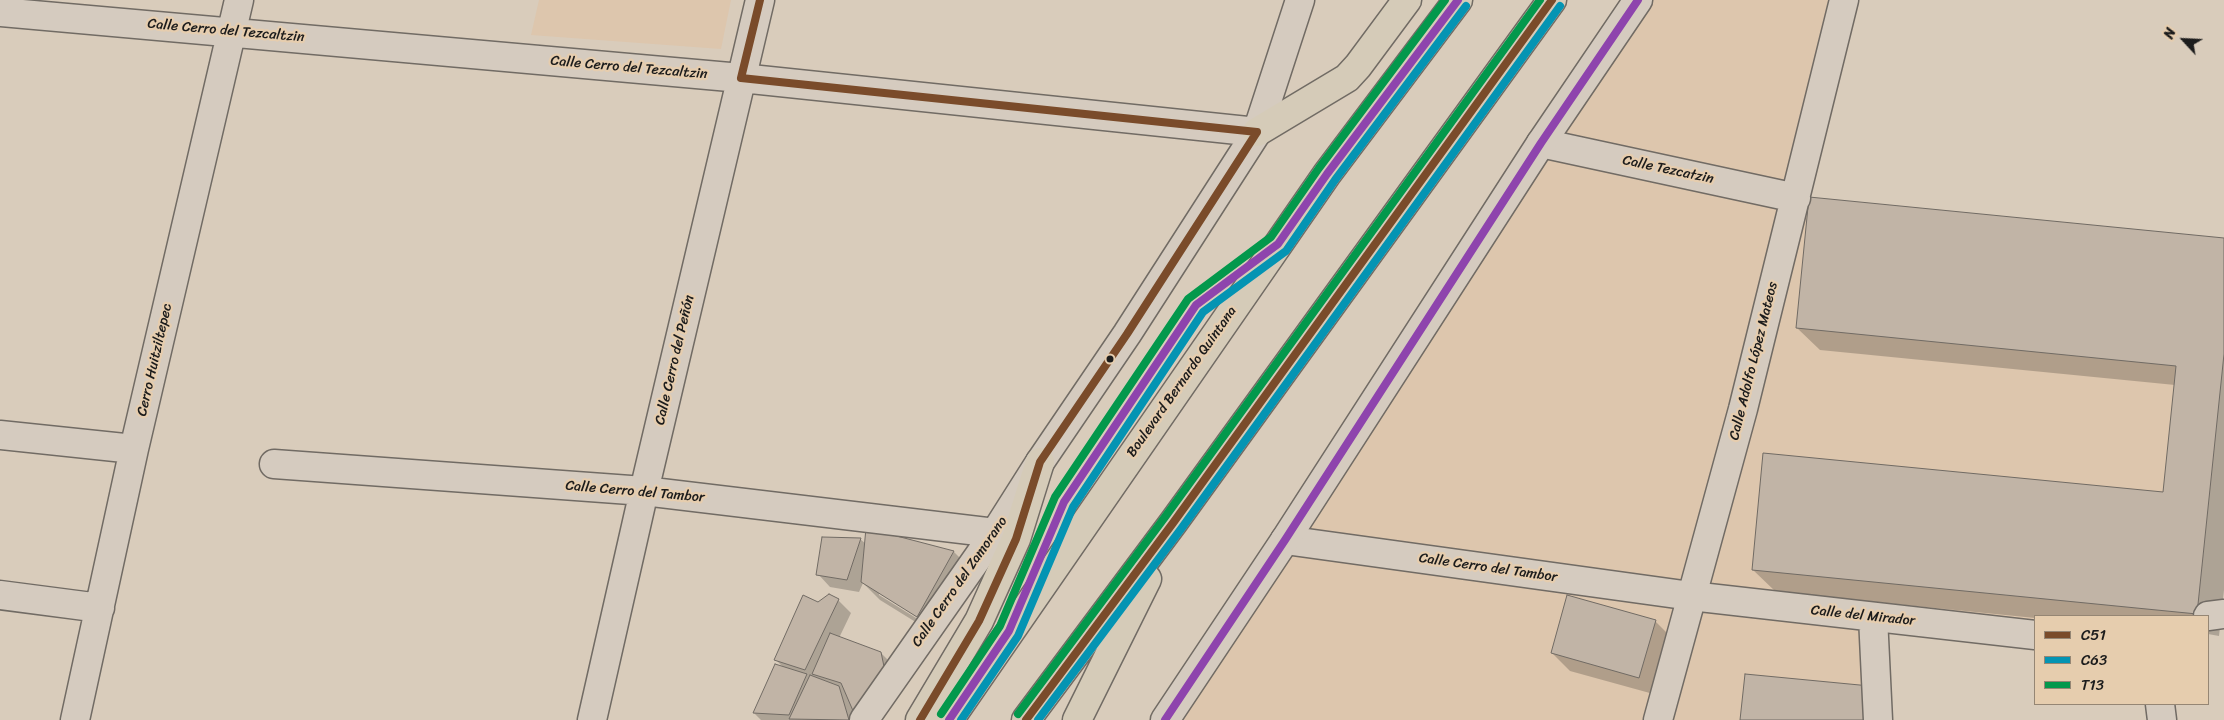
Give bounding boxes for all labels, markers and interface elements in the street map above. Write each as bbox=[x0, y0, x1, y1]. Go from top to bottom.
north arrow bbox=[2159, 15, 2209, 65]
street label: Calle Cerro del Tezcaltzin bbox=[147, 16, 305, 46]
text: N bbox=[2157, 24, 2183, 43]
street label: Calle Cerro del Tezcaltzin bbox=[550, 53, 708, 83]
street label: Calle Tezcatzin bbox=[1621, 152, 1715, 188]
street label: Calle Adolfo López Mateos bbox=[1726, 280, 1782, 442]
street label: Calle Cerro del Peñón bbox=[652, 293, 698, 427]
street label: Cerro Huitziltepec bbox=[134, 302, 176, 418]
street label: Boulevard Bernardo Quintana bbox=[1123, 303, 1241, 461]
unlabelled marker bbox=[1105, 354, 1115, 364]
street label: Calle Cerro del Tambor bbox=[565, 478, 705, 506]
street label: Calle Cerro del Zamorano bbox=[909, 514, 1011, 650]
street label: Calle Cerro del Tambor bbox=[1418, 550, 1558, 586]
street label: Calle del Mirador bbox=[1810, 602, 1916, 630]
legend bbox=[2034, 615, 2209, 705]
text: C51 bbox=[2081, 622, 2106, 648]
text: C63 bbox=[2081, 647, 2107, 673]
text: T13 bbox=[2081, 672, 2104, 698]

